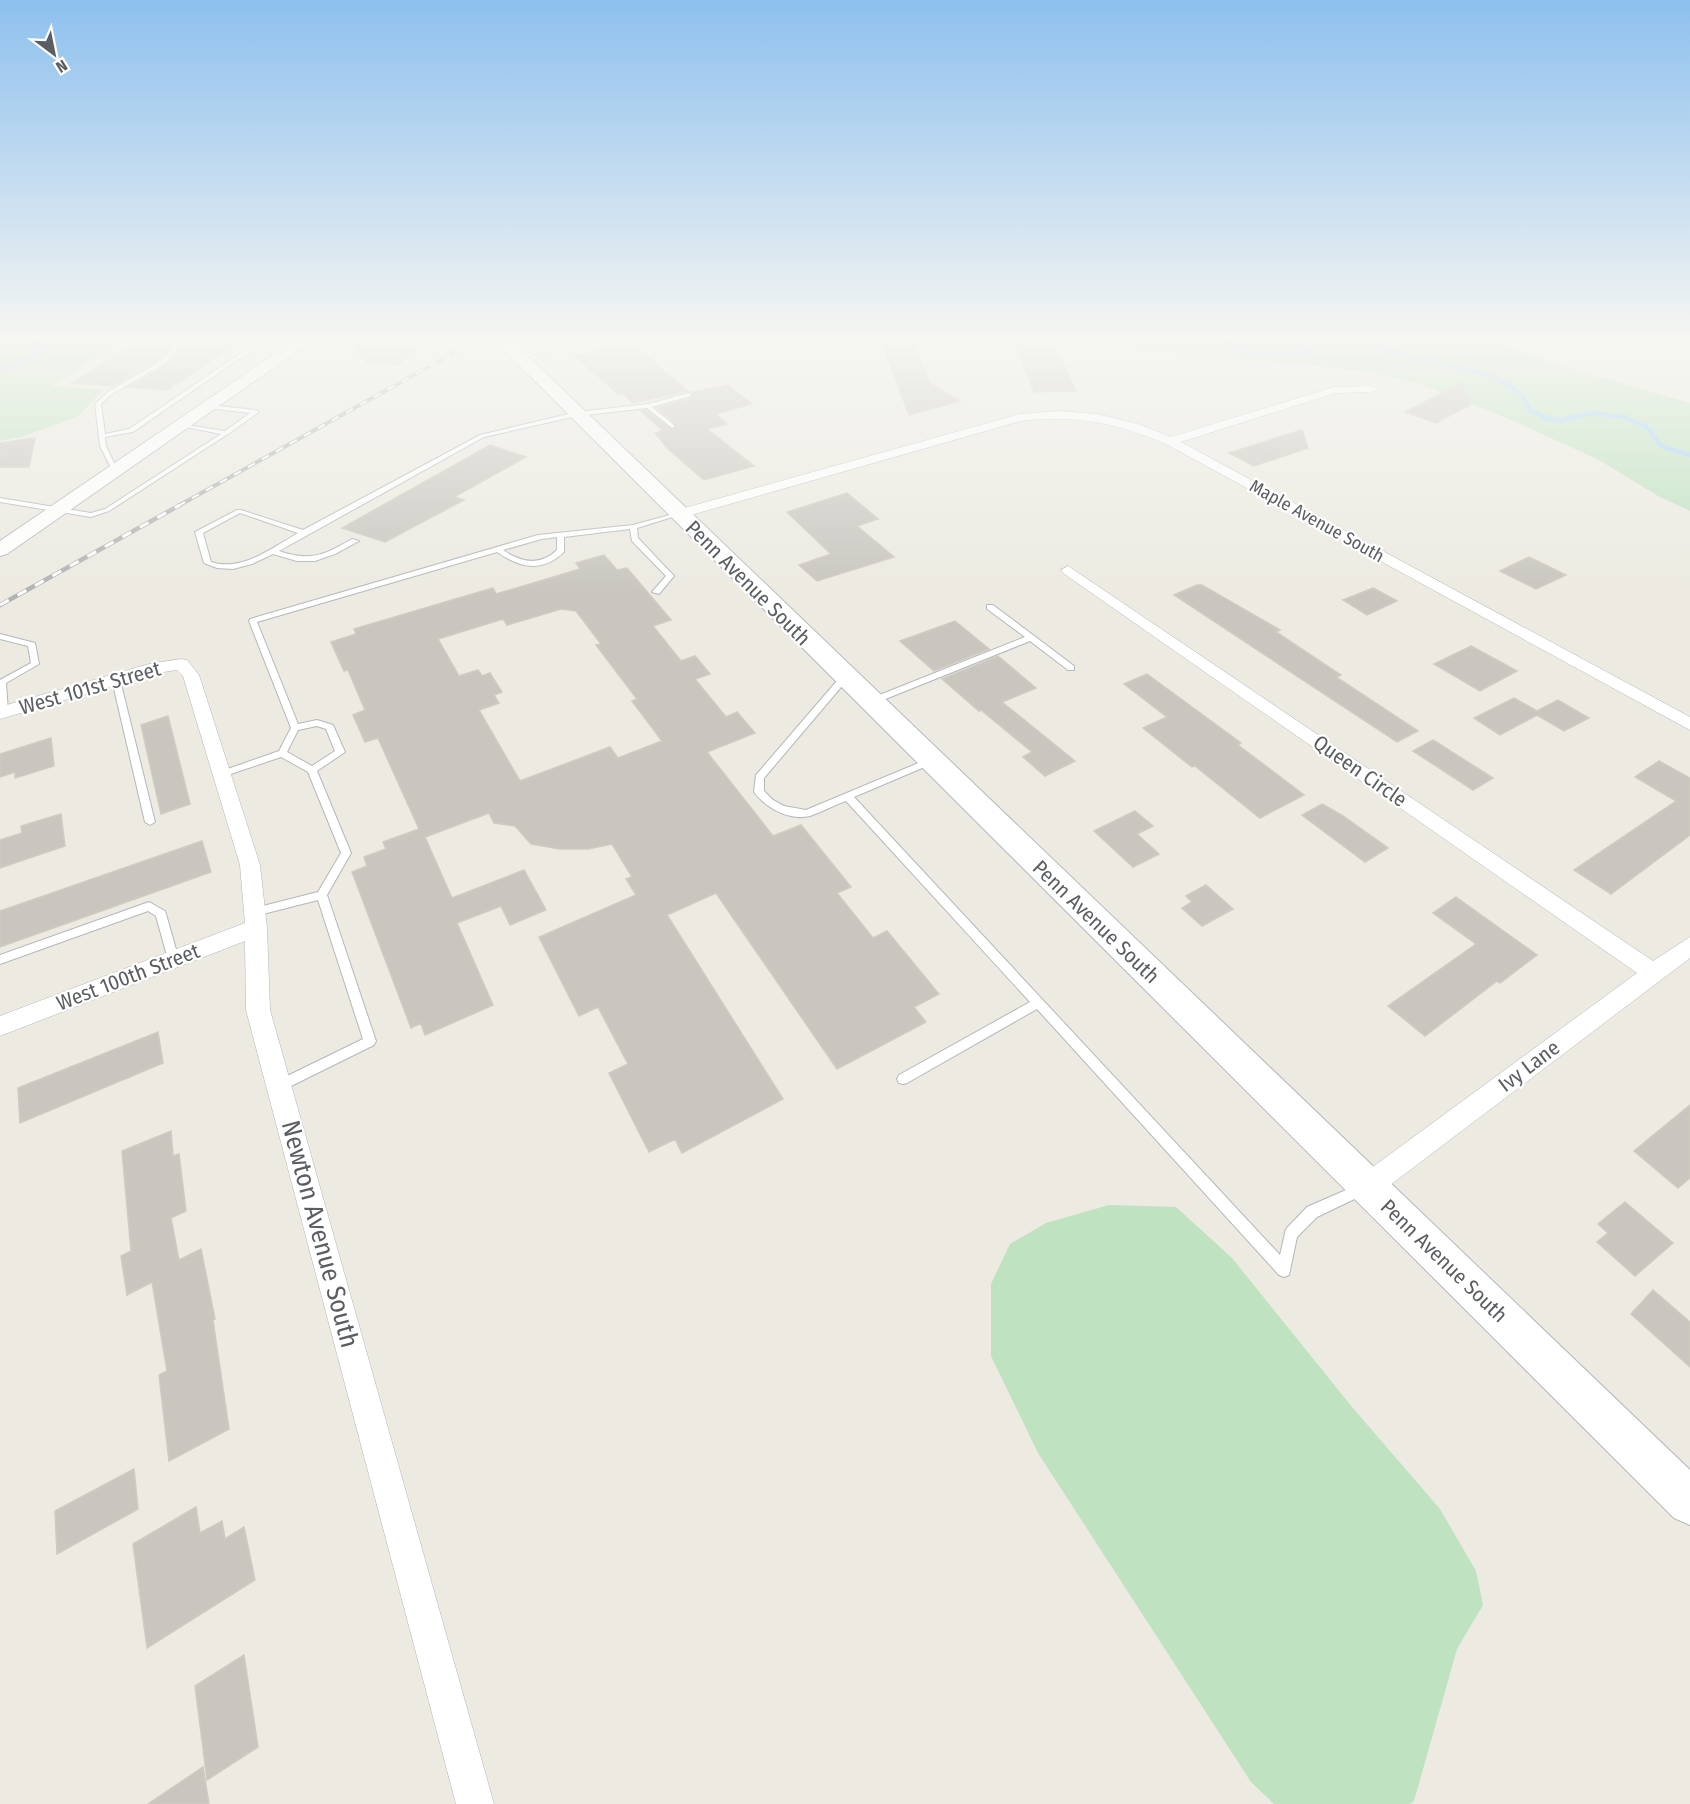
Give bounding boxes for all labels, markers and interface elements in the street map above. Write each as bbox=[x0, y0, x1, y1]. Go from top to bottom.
north arrow bbox=[24, 24, 84, 84]
text: N bbox=[53, 56, 71, 77]
street label: Maple Avenue South bbox=[1246, 475, 1388, 567]
street label: Penn Avenue South bbox=[680, 515, 816, 651]
street label: West 101st Street bbox=[16, 655, 164, 721]
street label: Queen Circle bbox=[1308, 729, 1412, 813]
street label: Penn Avenue South bbox=[1027, 855, 1165, 989]
street label: West 100th Street bbox=[53, 938, 203, 1016]
street label: Ivy Lane bbox=[1493, 1035, 1565, 1097]
street label: Newton Avenue South bbox=[275, 1117, 365, 1351]
street label: Penn Avenue South bbox=[1375, 1194, 1513, 1328]

